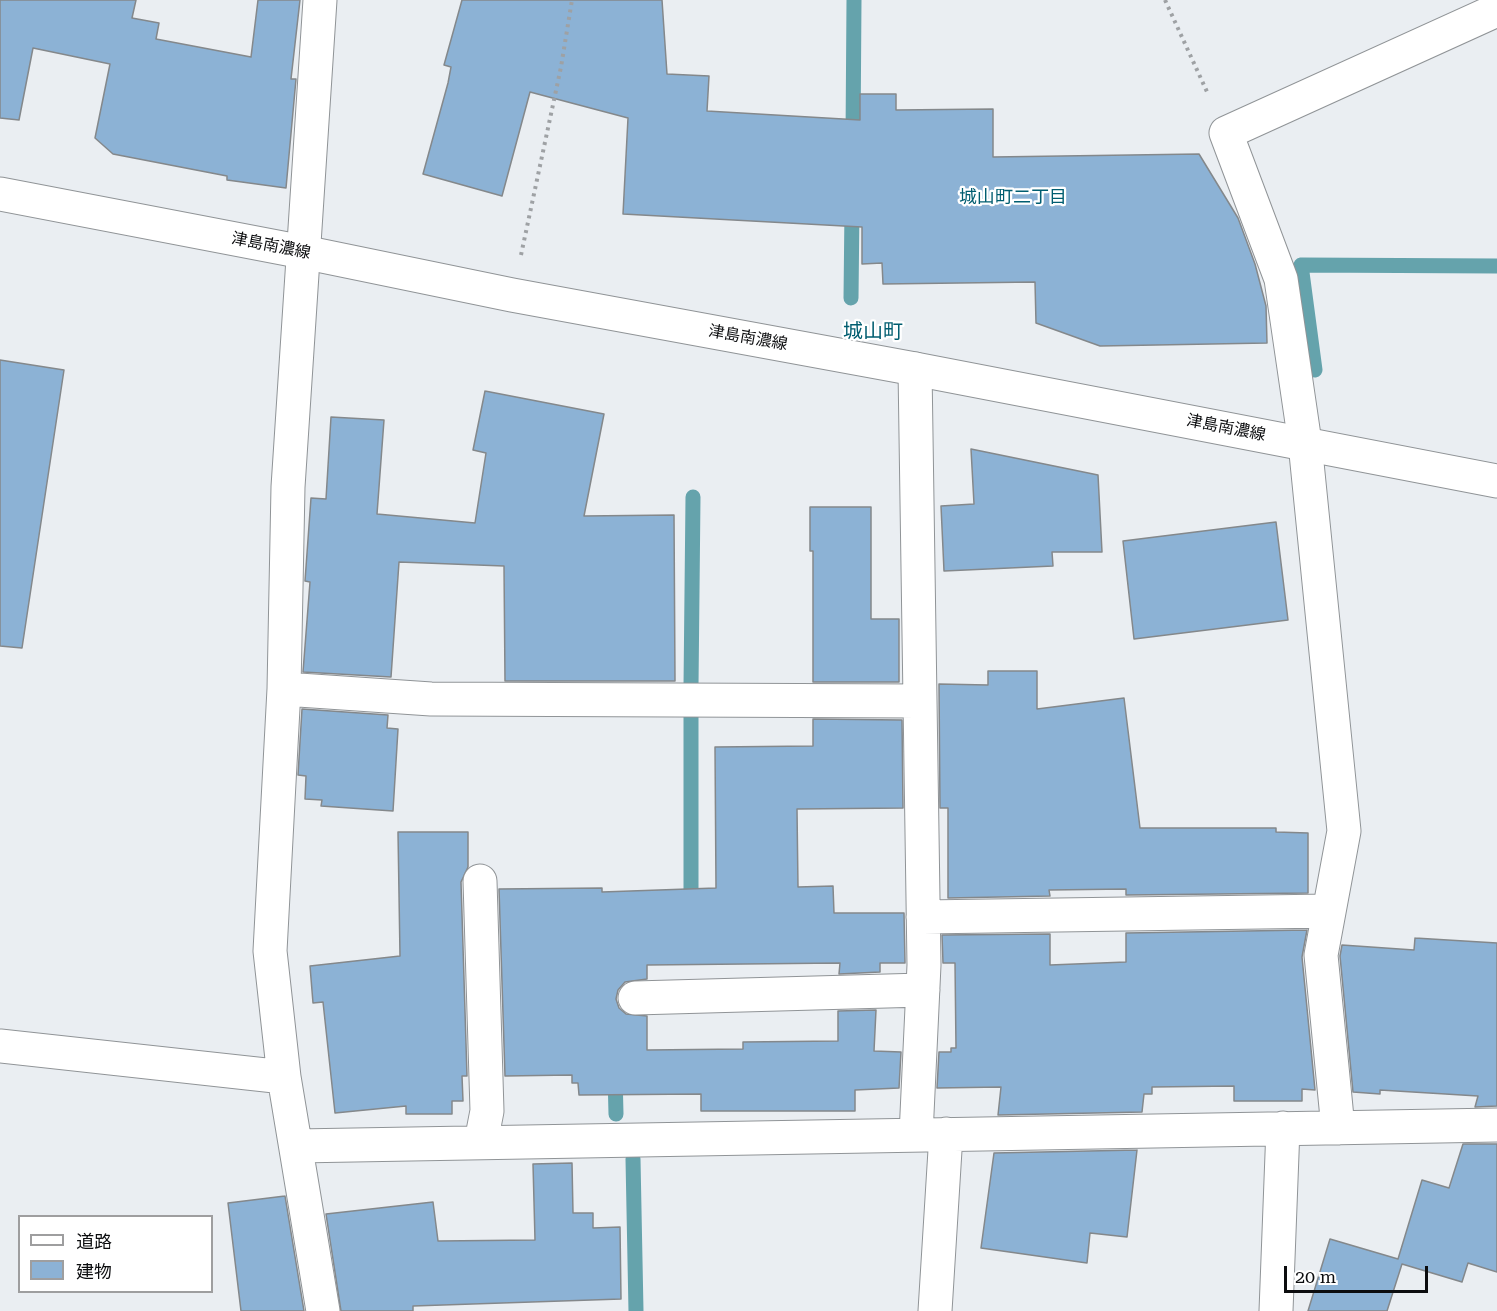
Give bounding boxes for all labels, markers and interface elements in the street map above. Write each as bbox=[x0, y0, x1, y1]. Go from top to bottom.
district label: 城山町二丁目 bbox=[959, 187, 1067, 209]
street label: 津島南濃線 bbox=[230, 229, 312, 263]
district label: 城山町 bbox=[843, 320, 903, 344]
street label: 津島南濃線 bbox=[707, 322, 789, 354]
street label: 津島南濃線 bbox=[1185, 411, 1267, 445]
legend bbox=[18, 1215, 213, 1293]
text: 道路 bbox=[76, 1231, 112, 1252]
scale bar bbox=[1287, 1254, 1431, 1292]
text: 建物 bbox=[76, 1261, 112, 1282]
text: 20 m bbox=[1295, 1266, 1336, 1287]

